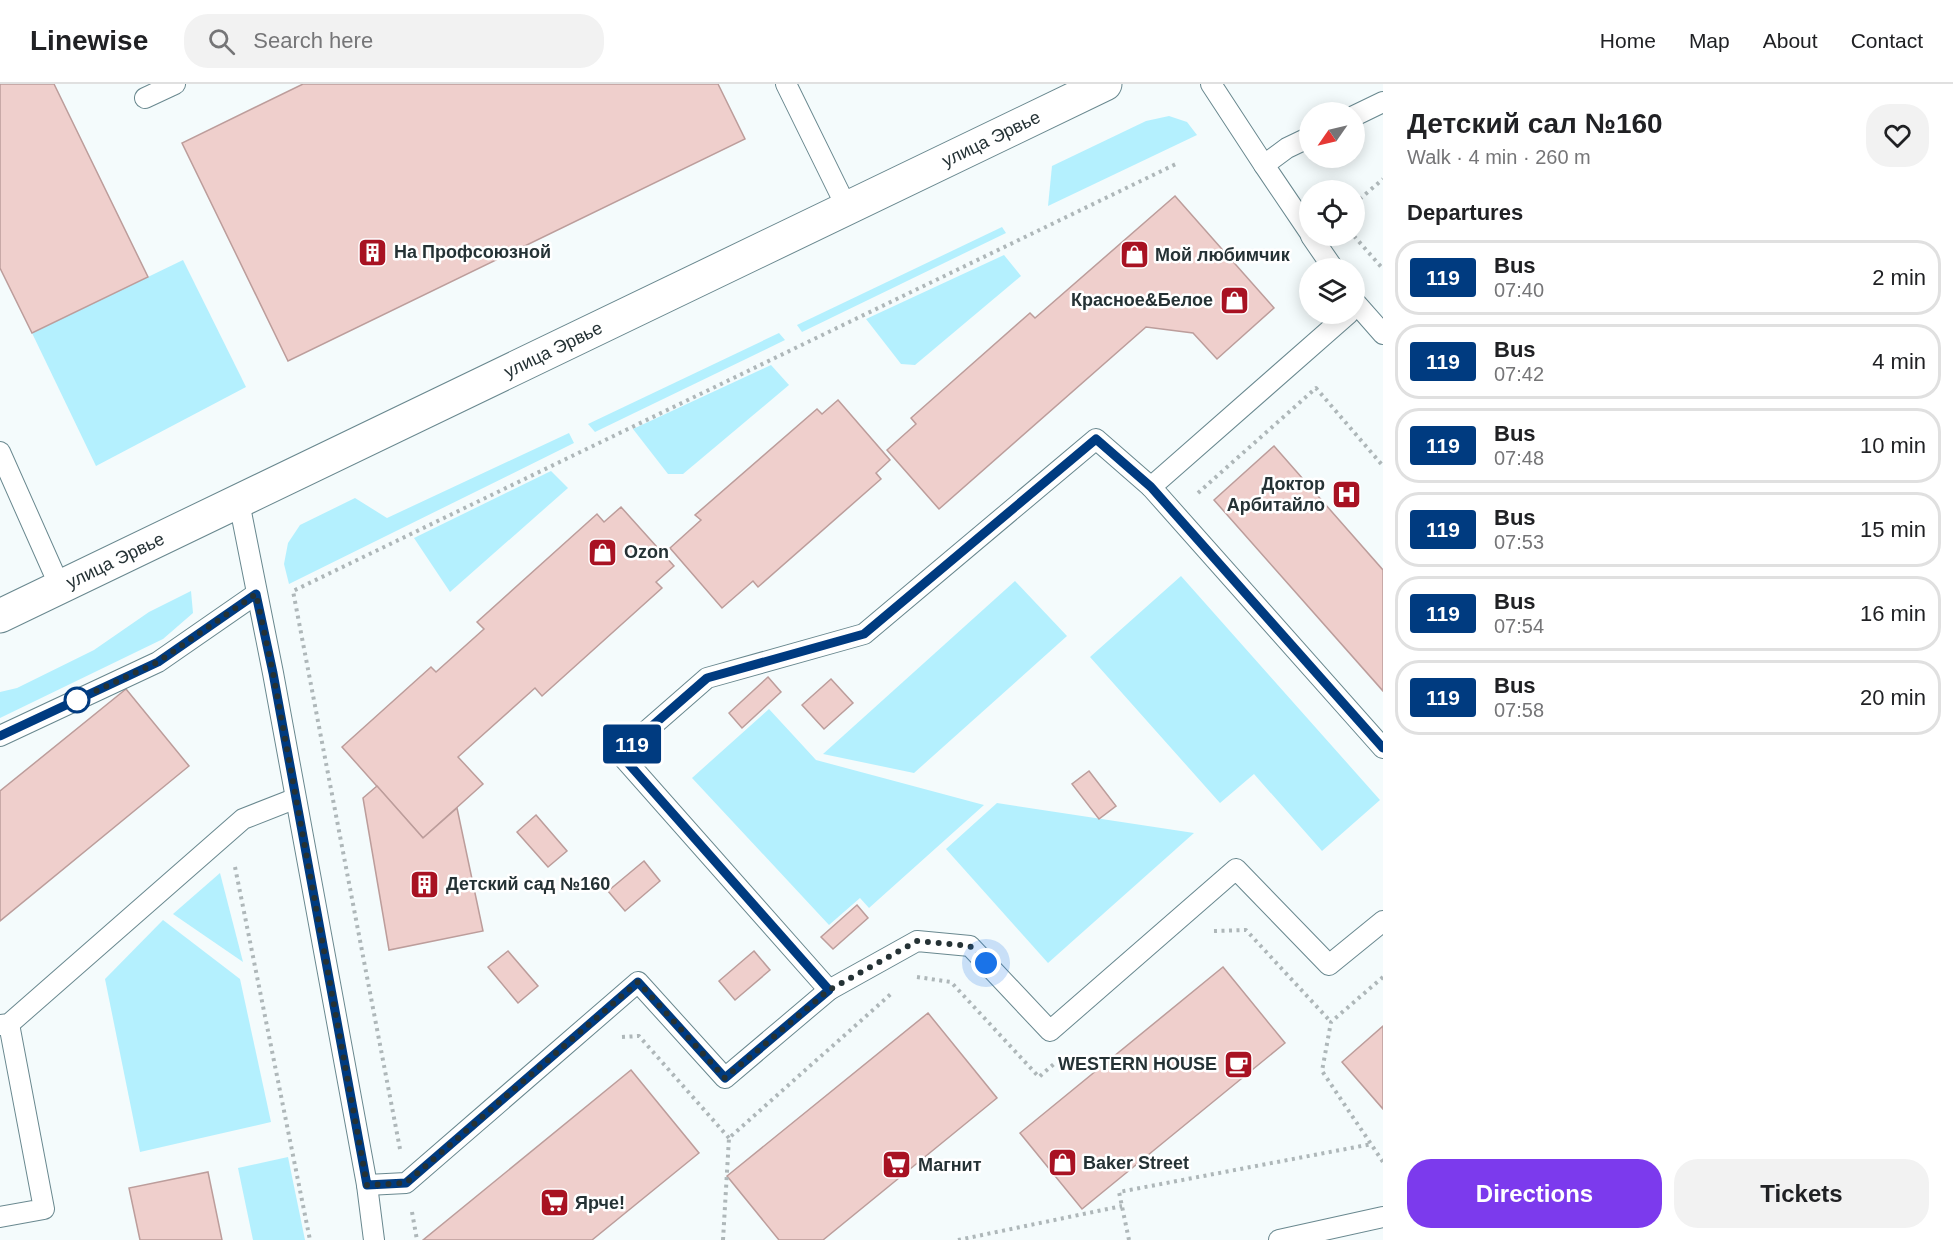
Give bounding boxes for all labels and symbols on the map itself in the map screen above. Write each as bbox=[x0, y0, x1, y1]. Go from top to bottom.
north arrow bbox=[1299, 102, 1365, 168]
street label: улица Эрвье bbox=[939, 107, 1043, 171]
building icon: На Профсоюзной bbox=[357, 236, 389, 268]
shop icon: Мой любимчик bbox=[1118, 239, 1150, 271]
place label: На Профсоюзной bbox=[394, 242, 551, 262]
place label: Мой любимчик bbox=[1155, 245, 1291, 265]
shop icon: Красное&Белое bbox=[1218, 284, 1250, 316]
place label: Красное&Белое bbox=[1071, 290, 1213, 310]
street label: улица Эрвье bbox=[501, 318, 606, 382]
place label: Доктор Арбитайло bbox=[1227, 474, 1325, 515]
hospital icon: Доктор Арбитайло bbox=[1330, 478, 1362, 510]
street label: улица Эрвье bbox=[63, 528, 168, 593]
shop icon: Ozon bbox=[587, 536, 619, 568]
place label: Ozon bbox=[624, 542, 669, 562]
unlabelled marker bbox=[64, 687, 90, 713]
line badge: 119 bbox=[598, 724, 666, 764]
building icon: Детский сад №160 bbox=[409, 868, 441, 900]
place label: Детский сад №160 bbox=[446, 874, 610, 894]
your location bbox=[971, 948, 1001, 978]
cafe icon: WESTERN HOUSE bbox=[1222, 1048, 1254, 1080]
place label: WESTERN HOUSE bbox=[1058, 1054, 1217, 1074]
shop icon: Baker Street bbox=[1046, 1147, 1078, 1179]
supermarket icon: Магнит bbox=[881, 1149, 913, 1181]
place label: Baker Street bbox=[1083, 1153, 1189, 1173]
place label: Магнит bbox=[918, 1155, 982, 1175]
supermarket icon: Ярче! bbox=[538, 1187, 570, 1219]
place label: Ярче! bbox=[575, 1193, 625, 1213]

